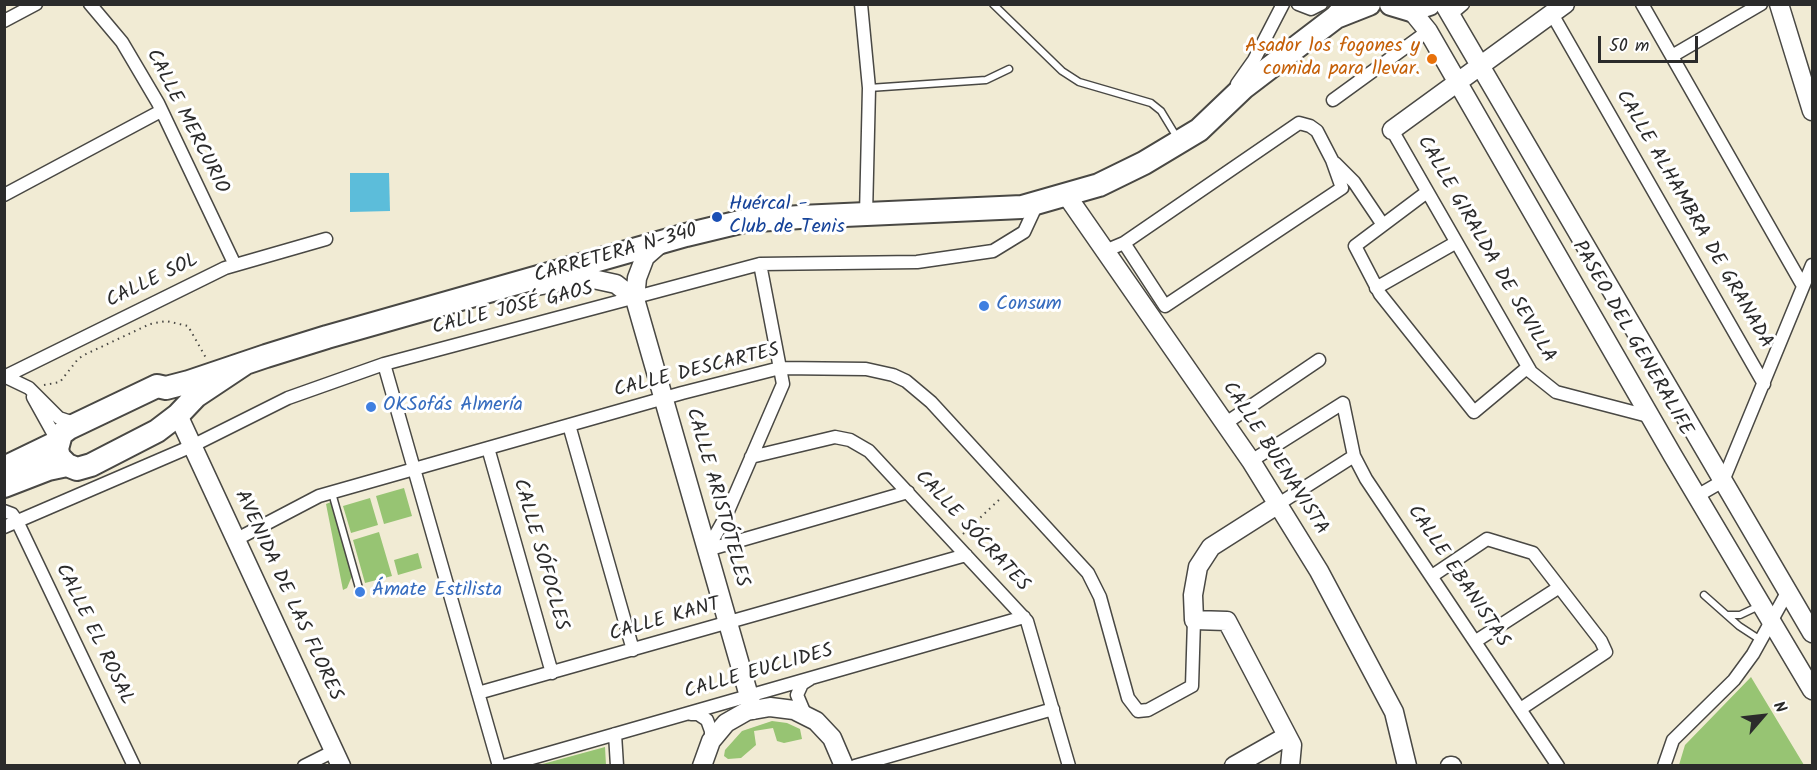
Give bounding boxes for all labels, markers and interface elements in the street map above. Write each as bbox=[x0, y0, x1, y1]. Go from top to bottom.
scale bar bbox=[1601, 24, 1702, 62]
text: 50 m bbox=[1609, 32, 1649, 61]
place label: Asador los fogones y comida para llevar. bbox=[1245, 36, 1420, 83]
street label: CALLE MERCURIO bbox=[139, 46, 233, 198]
marker: Asador los fogones y comida para llevar. bbox=[1425, 52, 1439, 66]
street label: CALLE ALHAMBRA DE GRANADA bbox=[1609, 87, 1777, 353]
street label: CALLE GIRALDA DE SEVILLA bbox=[1410, 132, 1560, 368]
place label: Huércal - Club de Tenis bbox=[729, 194, 845, 241]
marker: Huércal - Club de Tenis bbox=[710, 210, 724, 224]
street label: CARRETERA N-340 bbox=[532, 220, 700, 290]
street label: PASEO DEL GENERALIFE bbox=[1565, 237, 1697, 441]
street label: CALLE SOL bbox=[103, 249, 203, 315]
street label: CALLE JOSÉ GAOS bbox=[430, 278, 596, 342]
place label: Consum bbox=[996, 294, 1062, 318]
marker: Consum bbox=[977, 299, 991, 313]
street label: CALLE DESCARTES bbox=[612, 340, 782, 404]
street label: CALLE BUENAVISTA bbox=[1215, 378, 1333, 540]
place label: OKSofás Almería bbox=[383, 395, 523, 419]
marker: OKSofás Almería bbox=[364, 400, 378, 414]
street label: CALLE ARISTÓTELES bbox=[679, 406, 753, 590]
street label: CALLE SÓCRATES bbox=[909, 466, 1033, 598]
street label: CALLE SÓFOCLES bbox=[506, 476, 572, 634]
street label: AVENIDA DE LAS FLORES bbox=[228, 487, 346, 705]
street label: CALLE EBANISTAS bbox=[1401, 501, 1513, 653]
street label: CALLE EL ROSAL bbox=[48, 561, 138, 709]
place label: Ámate Estilista bbox=[372, 580, 502, 604]
marker: Ámate Estilista bbox=[353, 585, 367, 599]
street label: CALLE KANT bbox=[607, 594, 723, 648]
street label: CALLE EUCLIDES bbox=[682, 640, 836, 706]
north arrow bbox=[1733, 686, 1793, 746]
text: N bbox=[1766, 697, 1793, 718]

